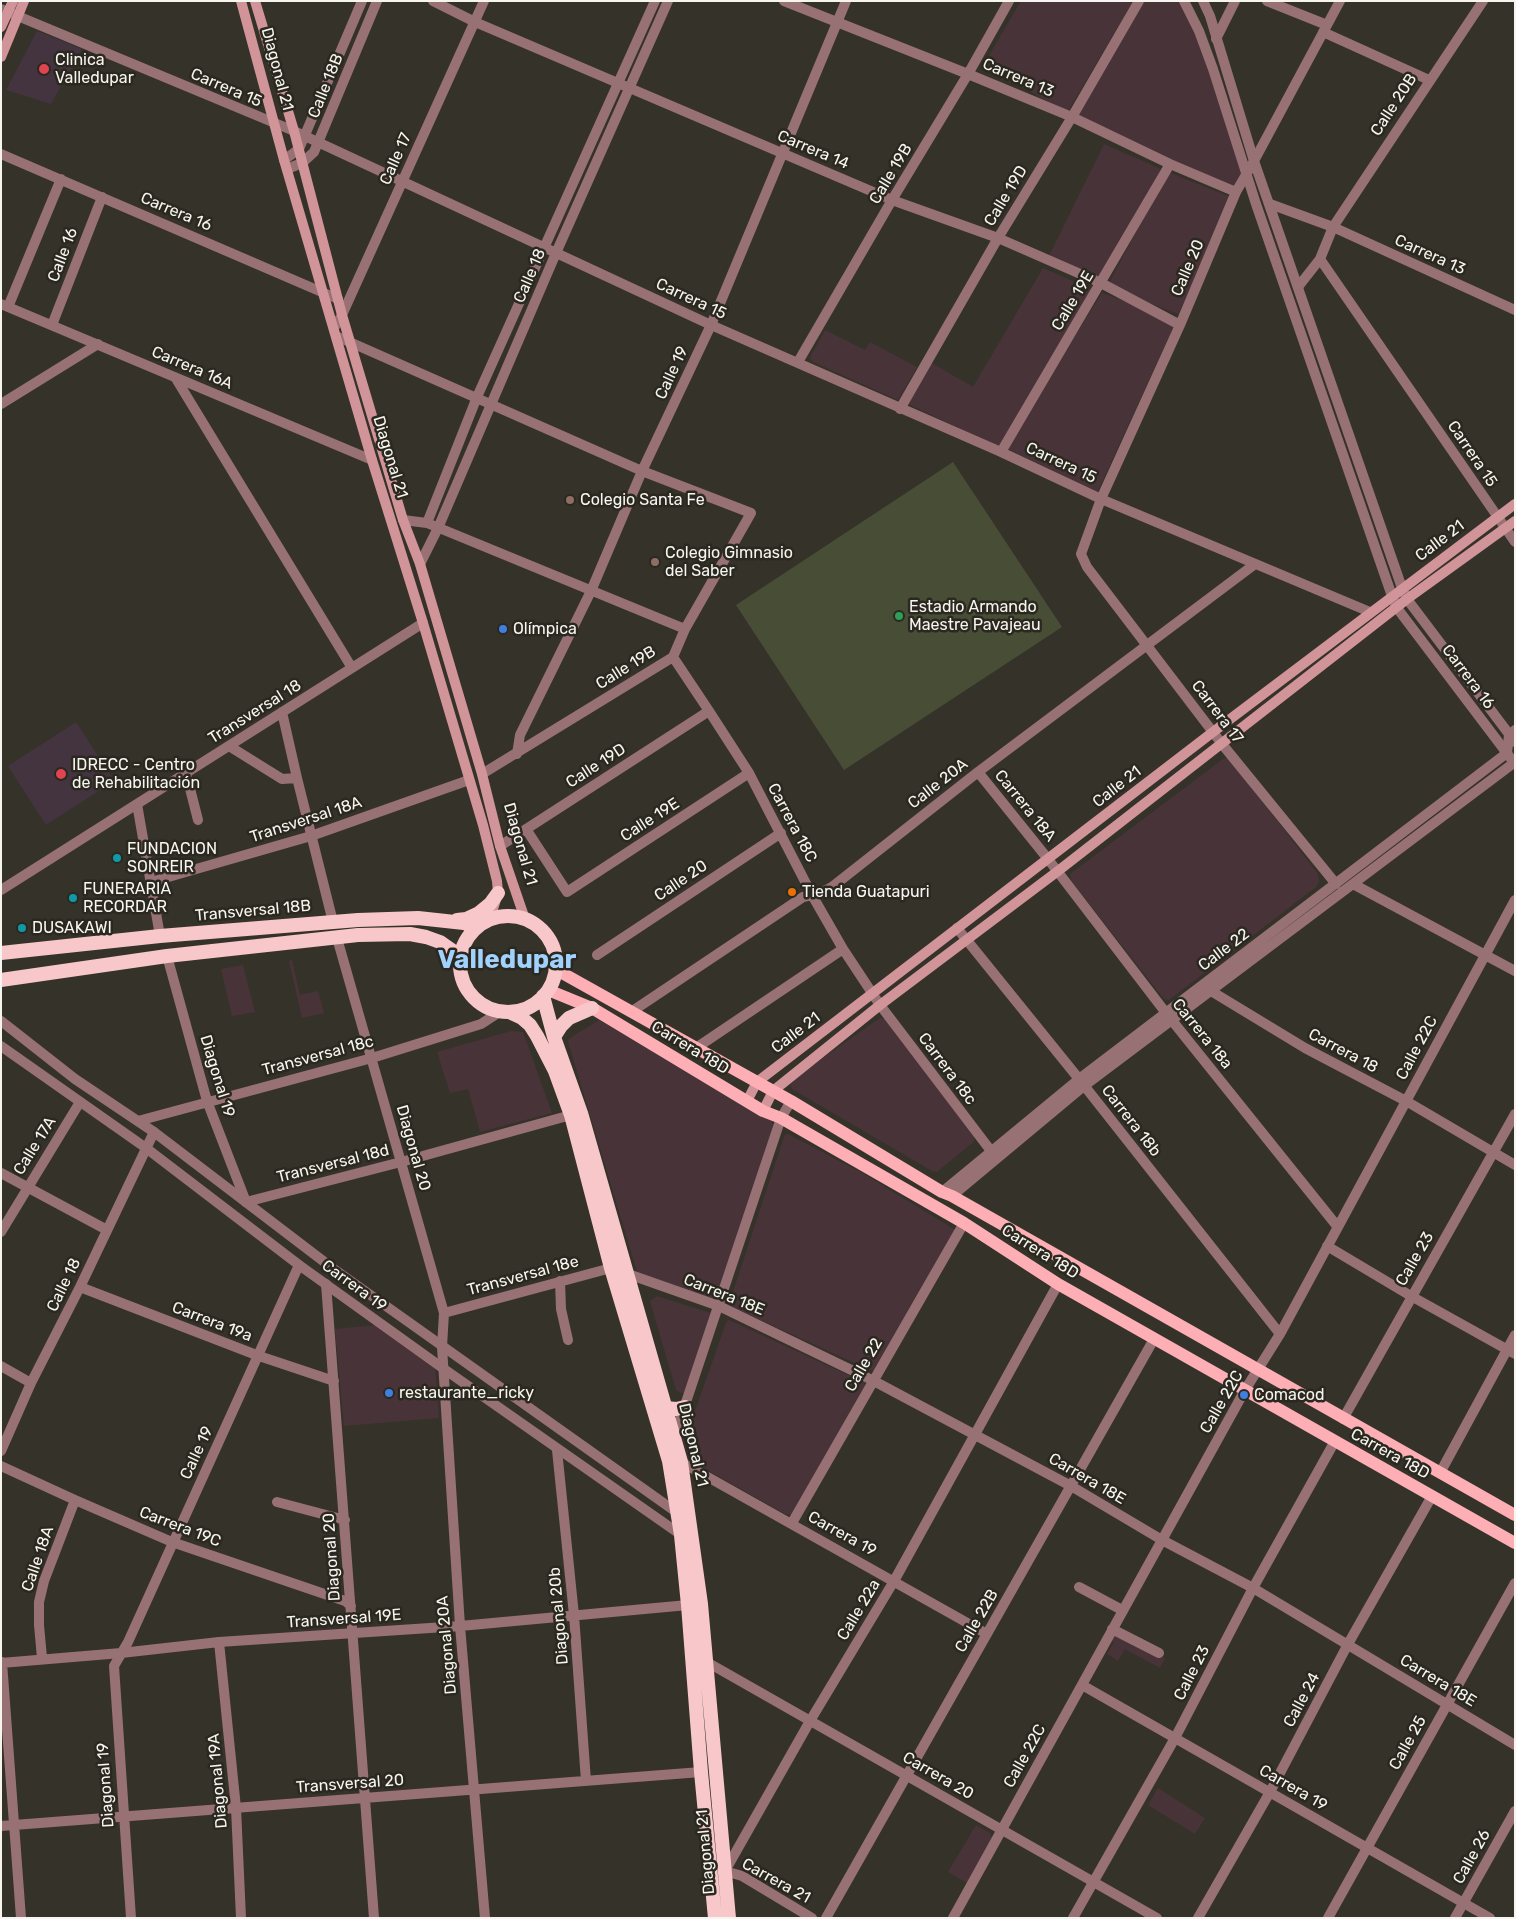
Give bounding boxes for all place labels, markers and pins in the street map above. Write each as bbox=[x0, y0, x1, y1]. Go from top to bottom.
place label: Clinica Valledupar bbox=[55, 50, 134, 88]
marker: Clinica Valledupar bbox=[37, 62, 51, 76]
place label: Colegio Santa Fe bbox=[580, 490, 705, 510]
marker: Colegio Santa Fe bbox=[564, 494, 576, 506]
place label: Colegio Gimnasio del Saber bbox=[665, 543, 793, 581]
marker: Colegio Gimnasio del Saber bbox=[649, 556, 661, 568]
place label: Estadio Armando Maestre Pavajeau bbox=[909, 597, 1041, 635]
marker: Estadio Armando Maestre Pavajeau bbox=[893, 610, 905, 622]
place label: Olímpica bbox=[513, 619, 577, 639]
marker: Olímpica bbox=[497, 623, 509, 635]
place label: IDRECC - Centro de Rehabilitación bbox=[72, 755, 200, 793]
marker: IDRECC - Centro de Rehabilitación bbox=[54, 767, 68, 781]
place label: FUNDACION SONREIR bbox=[127, 839, 217, 877]
marker: FUNDACION SONREIR bbox=[111, 852, 123, 864]
place label: FUNERARIA RECORDAR bbox=[83, 879, 171, 917]
place label: Tienda Guatapuri bbox=[802, 882, 930, 902]
marker: Tienda Guatapuri bbox=[786, 886, 798, 898]
marker: FUNERARIA RECORDAR bbox=[67, 892, 79, 904]
place label: DUSAKAWI bbox=[32, 918, 112, 938]
marker: DUSAKAWI bbox=[16, 922, 28, 934]
place label: restaurante_ricky bbox=[399, 1383, 534, 1403]
place label: Comacod bbox=[1254, 1385, 1324, 1405]
marker: restaurante_ricky bbox=[383, 1387, 395, 1399]
marker: Comacod bbox=[1238, 1389, 1250, 1401]

